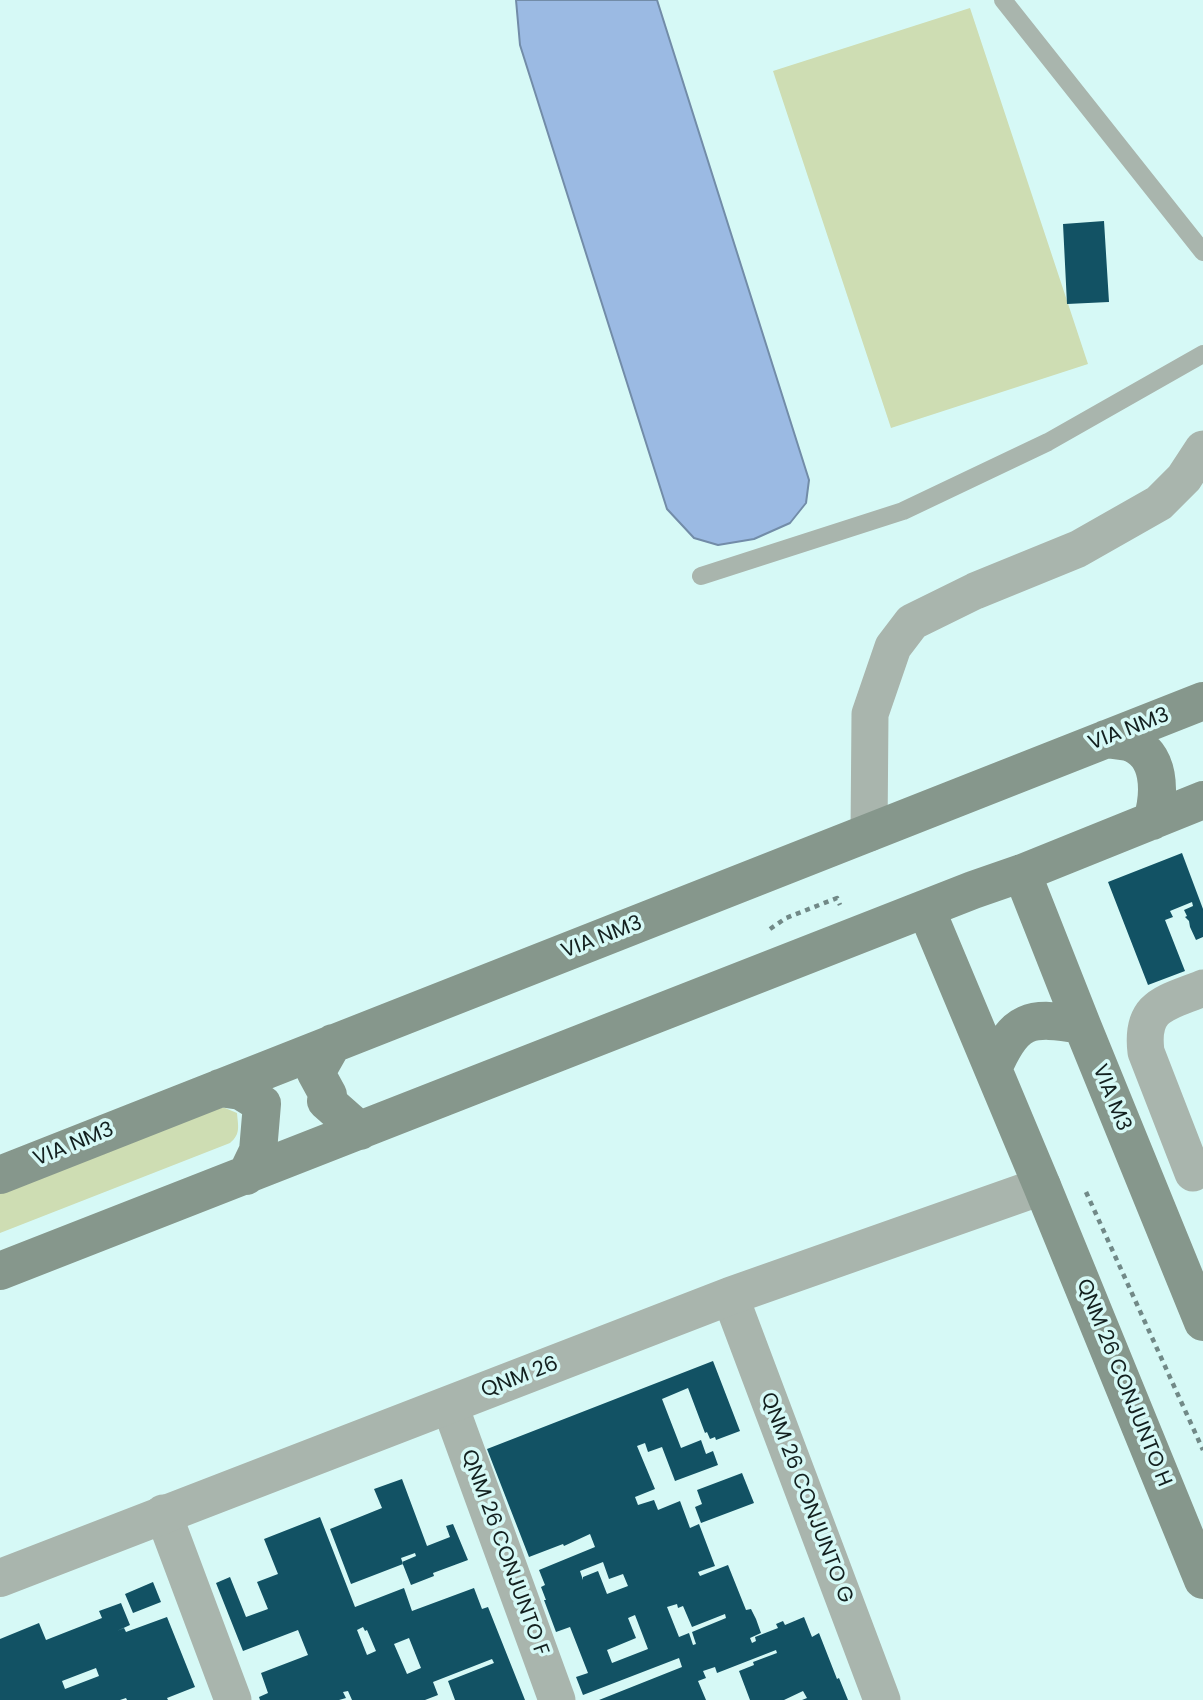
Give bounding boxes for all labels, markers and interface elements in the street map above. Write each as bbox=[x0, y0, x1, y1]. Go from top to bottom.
street label: VIA NM3 bbox=[1085, 703, 1173, 757]
street label: VIA NM3 bbox=[558, 911, 646, 965]
street label: VIA M3 bbox=[1086, 1061, 1136, 1135]
street label: VIA NM3 bbox=[30, 1118, 118, 1172]
street label: QNM 26 CONJUNTO H bbox=[1070, 1276, 1176, 1490]
street label: QNM 26 bbox=[478, 1352, 562, 1404]
street label: QNM 26 CONJUNTO G bbox=[754, 1389, 858, 1607]
street label: QNM 26 CONJUNTO F bbox=[455, 1446, 553, 1660]

